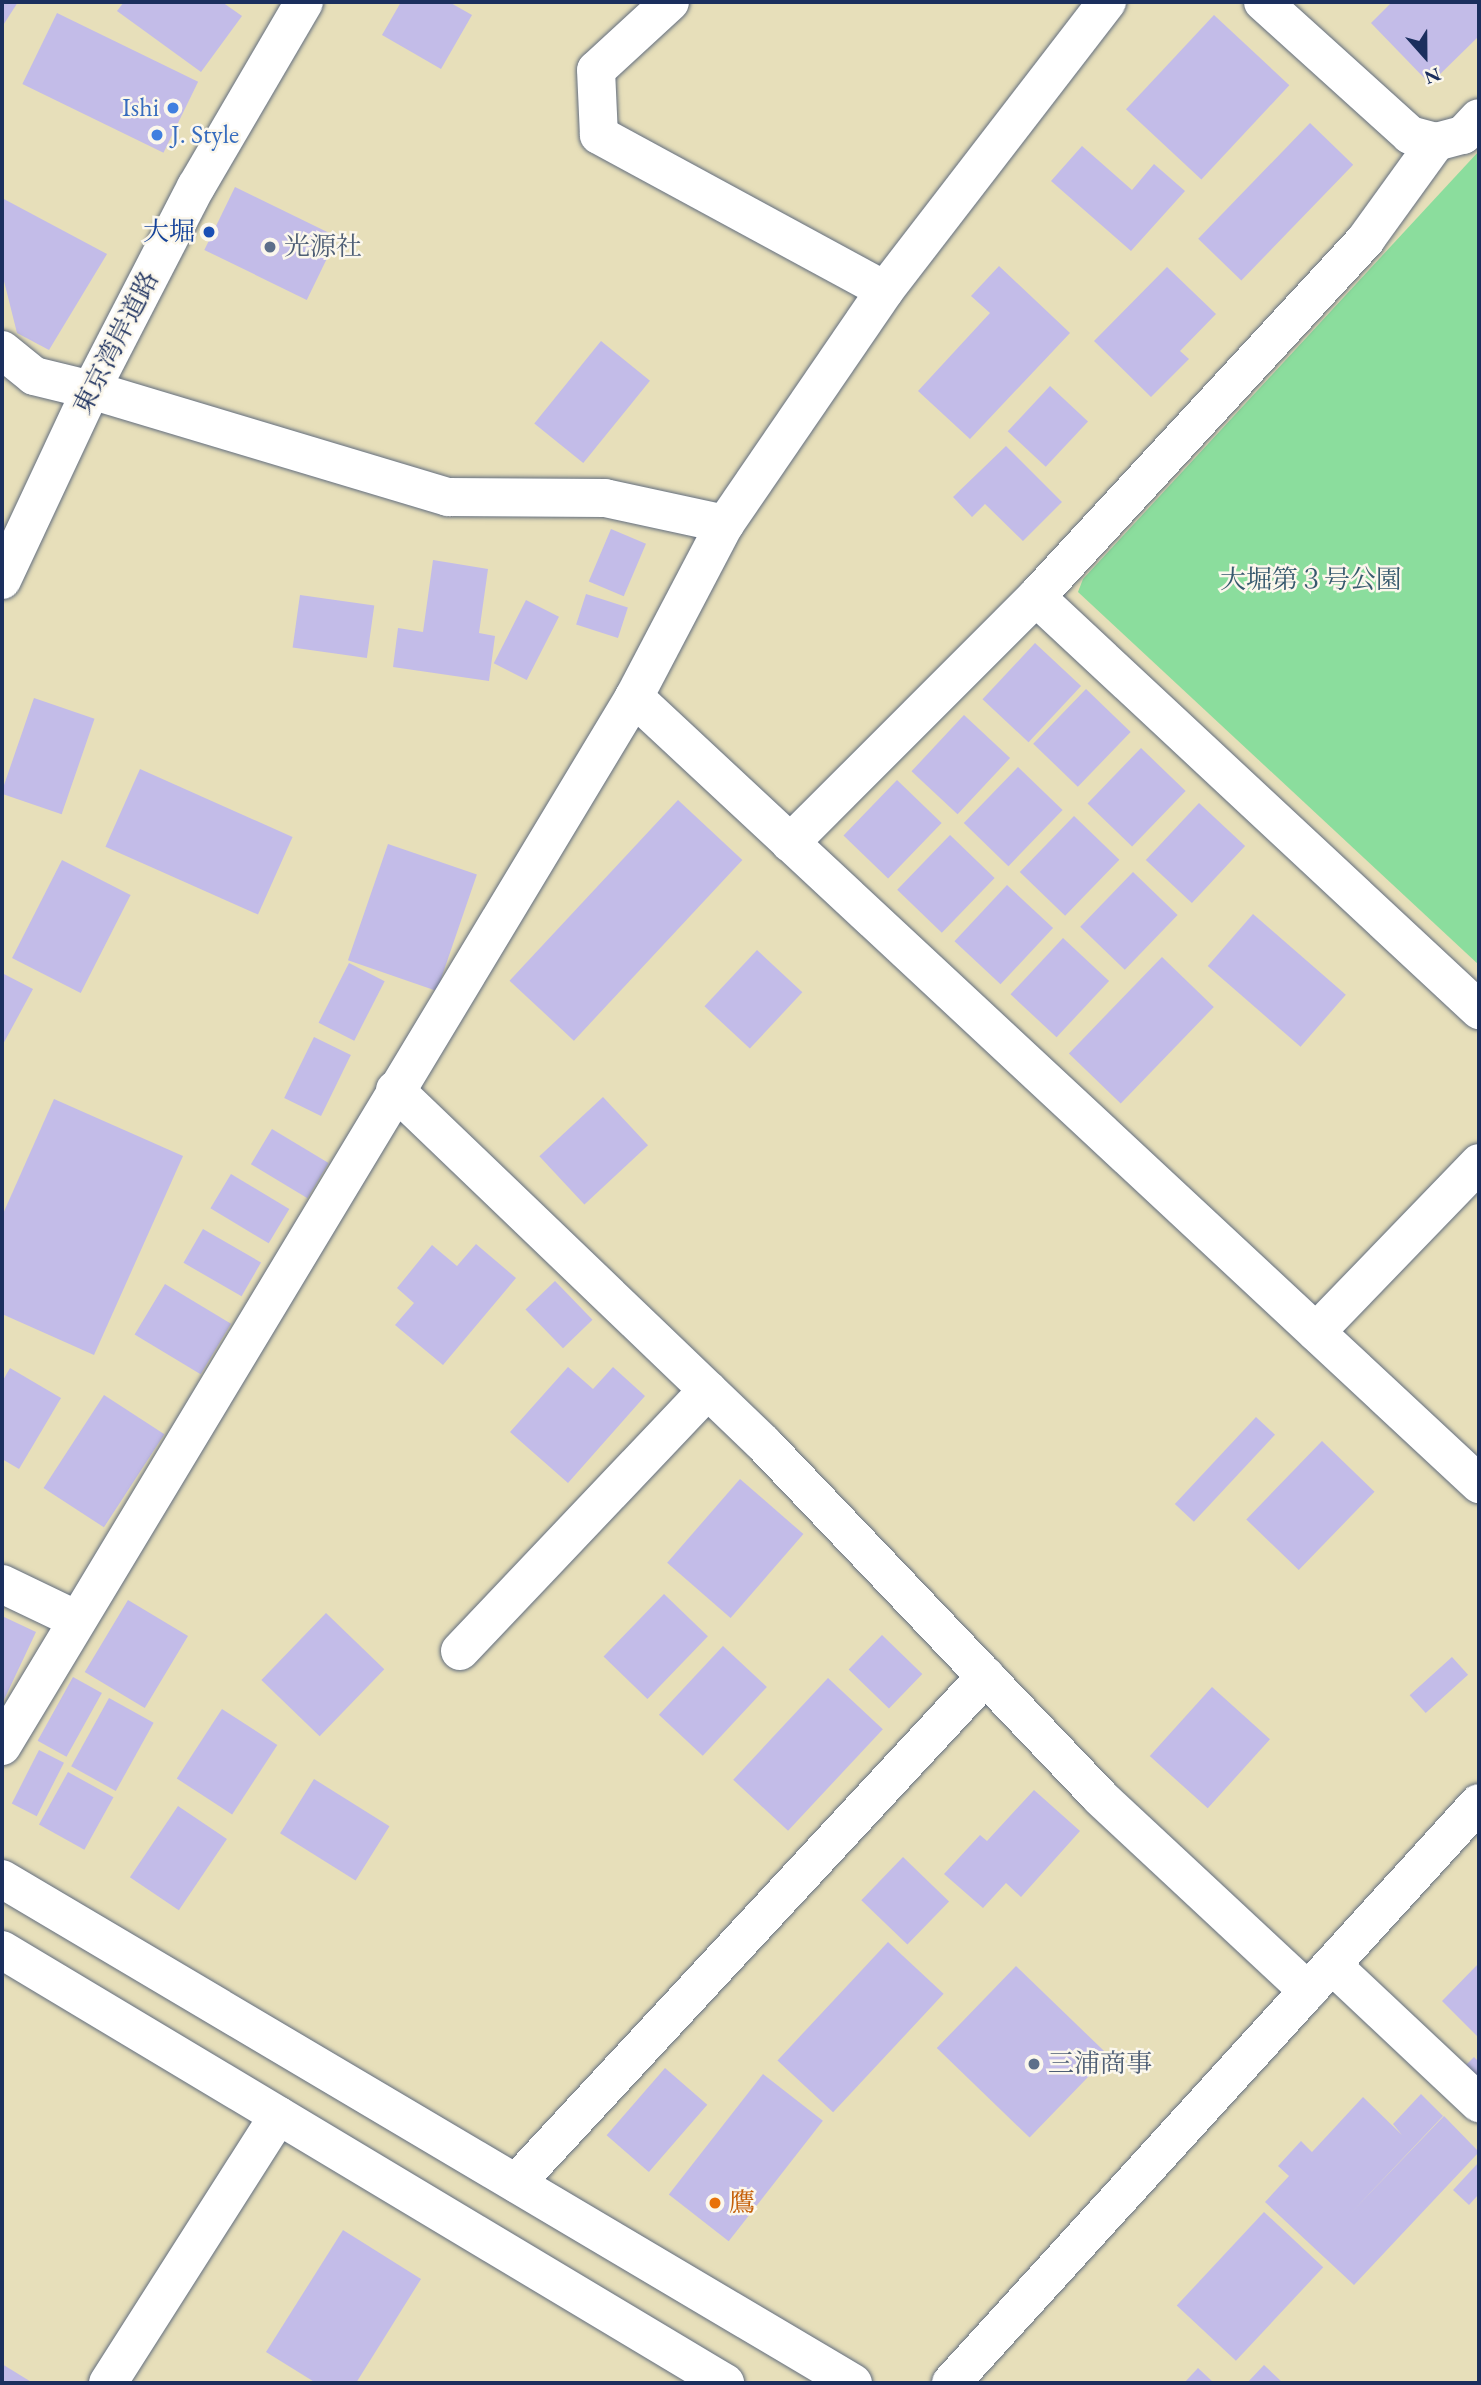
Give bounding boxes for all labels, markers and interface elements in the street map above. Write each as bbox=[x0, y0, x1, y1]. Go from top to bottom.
north arrow bbox=[1390, 21, 1460, 91]
text: N bbox=[1421, 62, 1444, 90]
place label: Ishi bbox=[122, 92, 159, 124]
marker: Ishi bbox=[165, 100, 181, 116]
place label: J. Style bbox=[171, 119, 239, 151]
marker: J. Style bbox=[149, 127, 165, 143]
place label: 大堀 bbox=[143, 216, 195, 248]
marker: 大堀 bbox=[201, 224, 217, 240]
place label: 光源社 bbox=[284, 231, 362, 263]
marker: 光源社 bbox=[262, 239, 278, 255]
street label: 東京湾岸道路 bbox=[67, 266, 165, 420]
park label: 大堀第３号公園 bbox=[1220, 564, 1402, 596]
place label: 三浦商事 bbox=[1048, 2048, 1152, 2080]
marker: 三浦商事 bbox=[1026, 2056, 1042, 2072]
place label: 鷹 bbox=[729, 2187, 755, 2219]
marker: 鷹 bbox=[707, 2195, 723, 2211]

